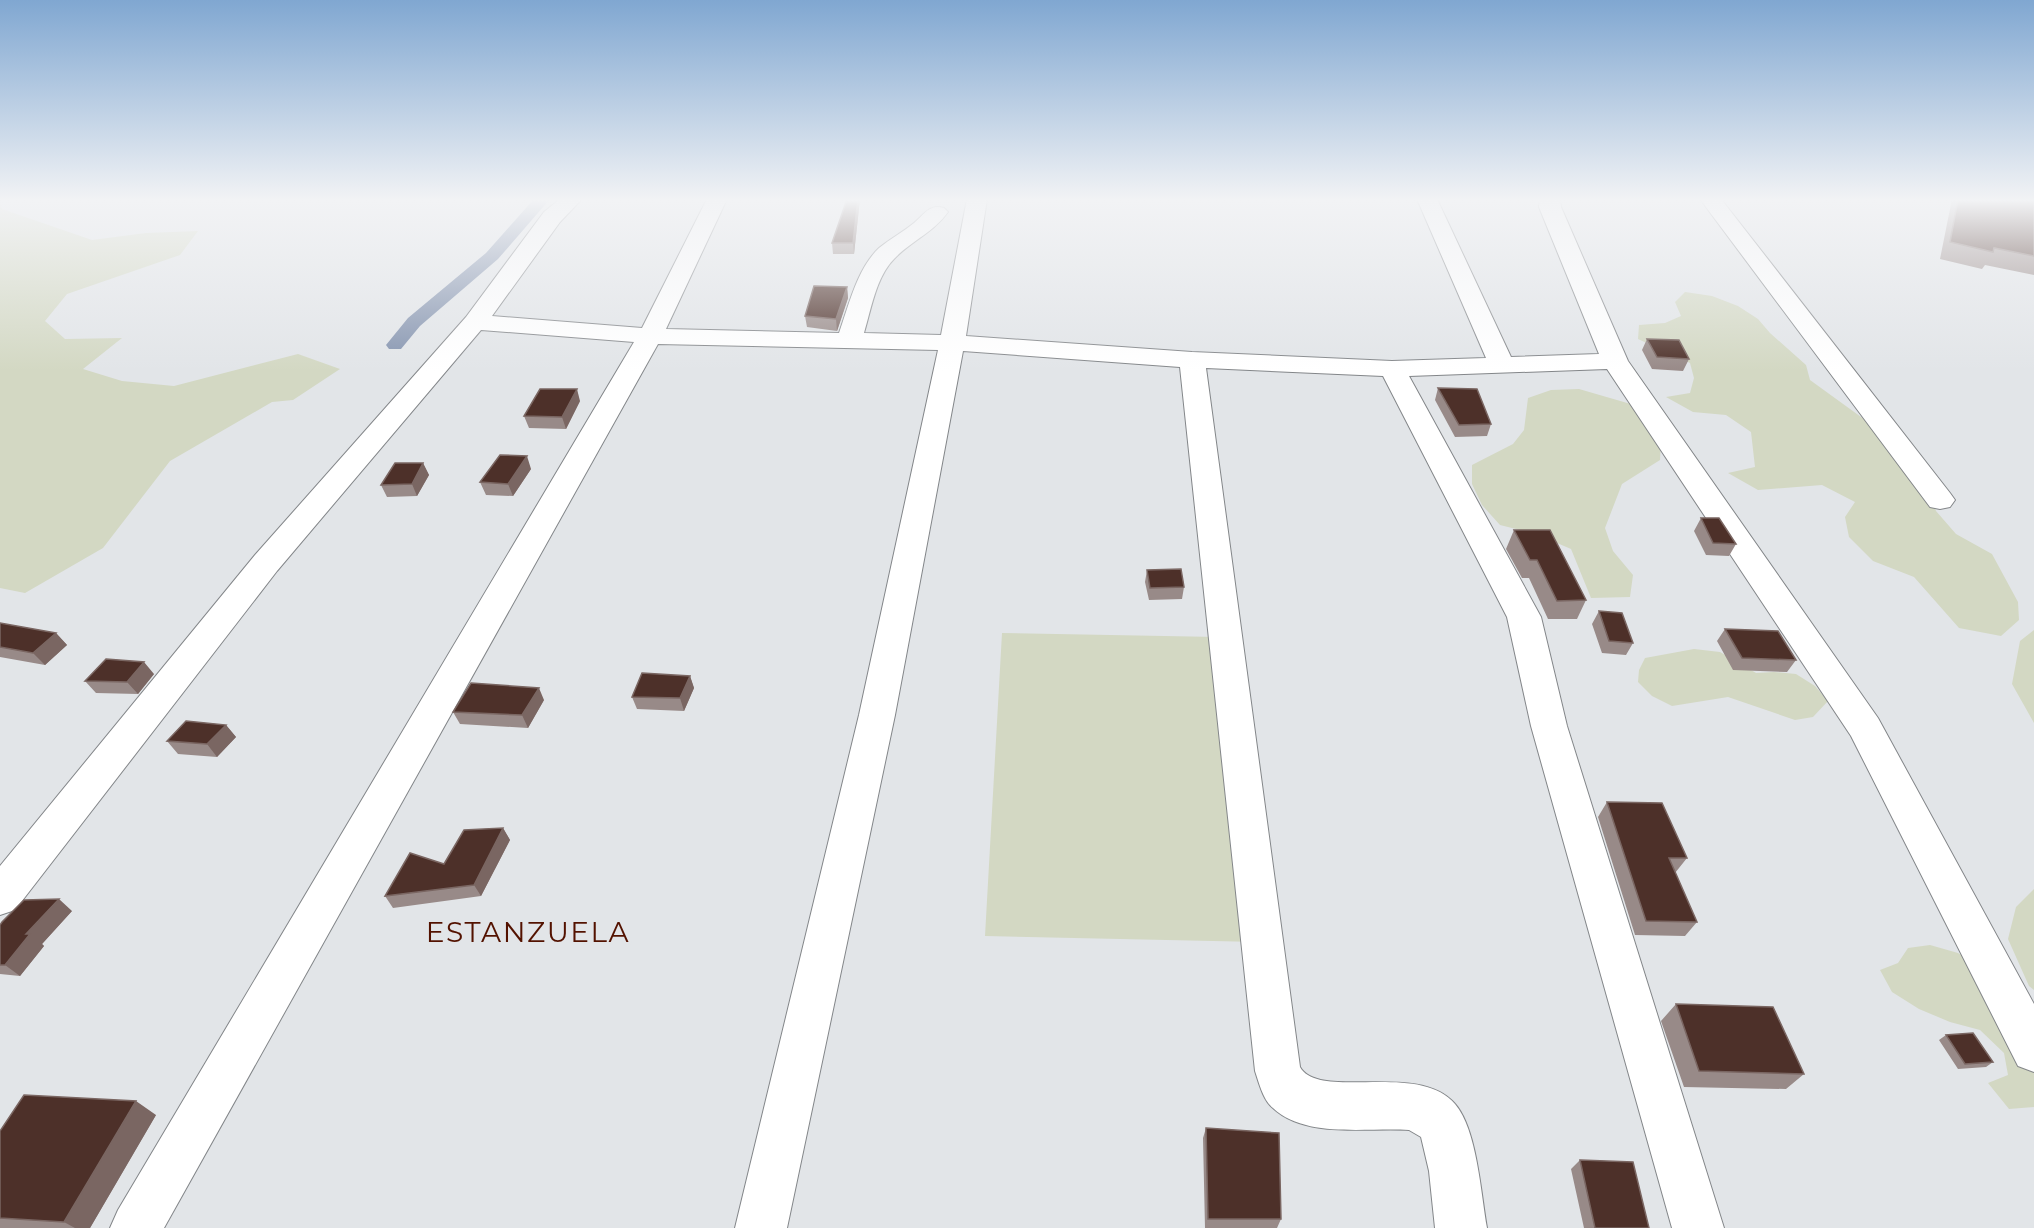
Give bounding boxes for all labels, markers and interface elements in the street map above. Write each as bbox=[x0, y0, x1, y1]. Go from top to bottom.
district label: ESTANZUELA bbox=[426, 915, 630, 949]

